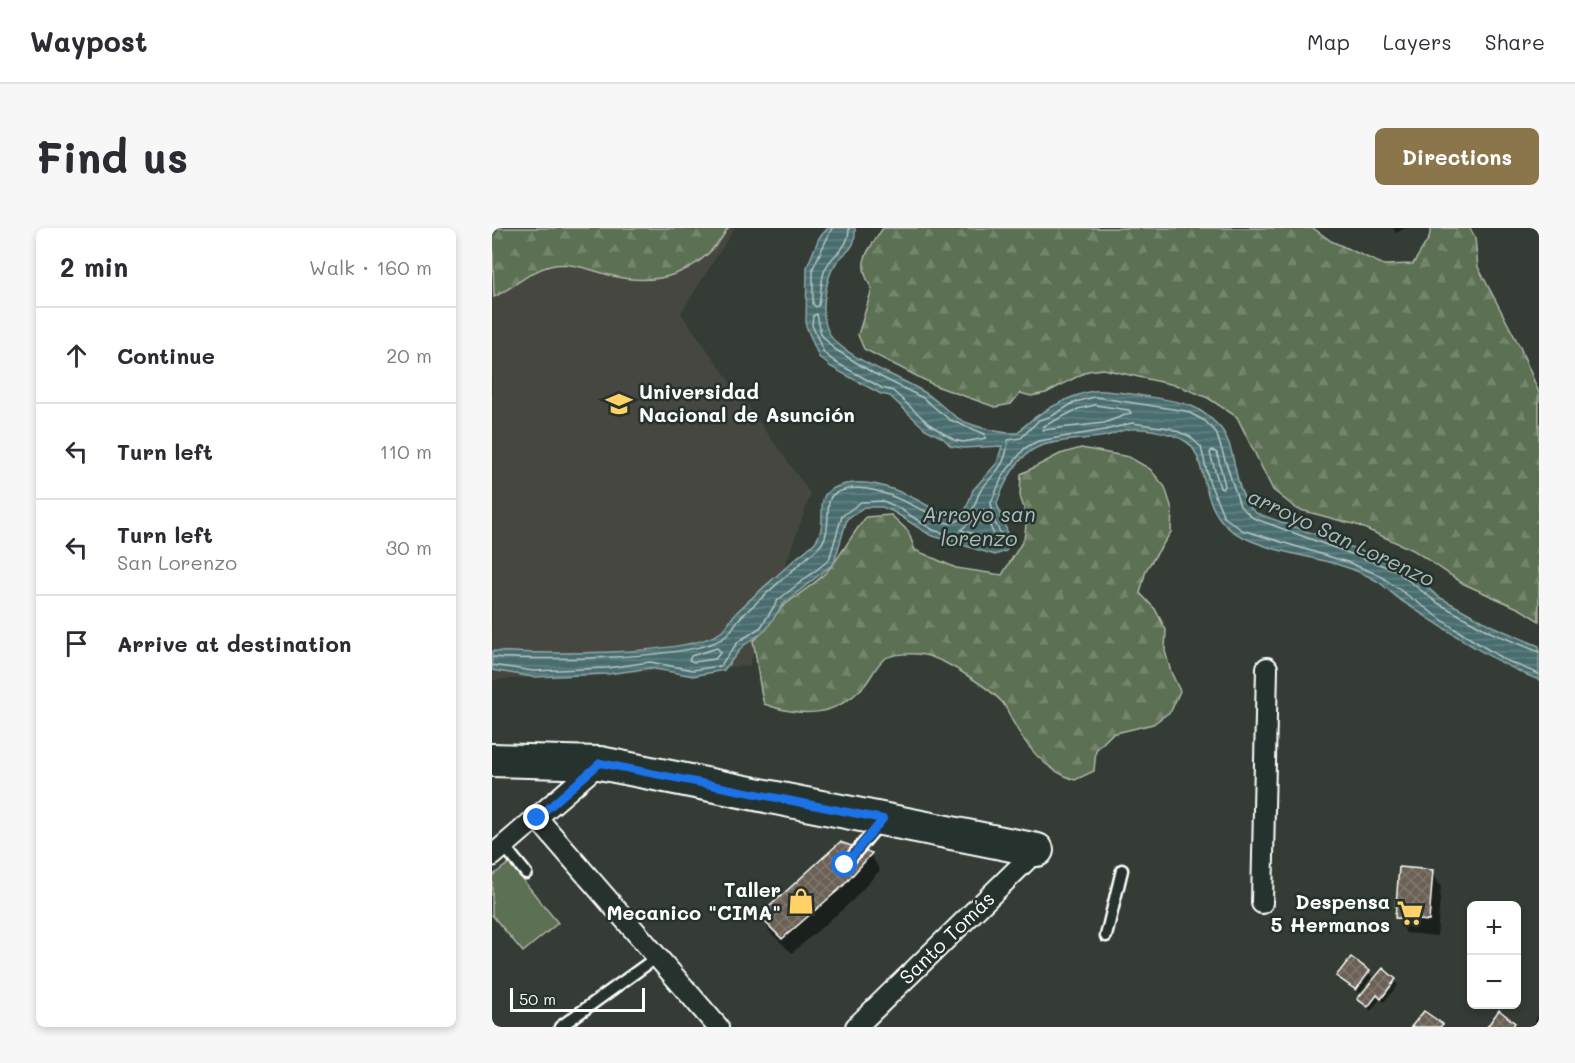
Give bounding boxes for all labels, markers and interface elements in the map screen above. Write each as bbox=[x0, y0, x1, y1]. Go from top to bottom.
text: Waypost bbox=[30, 23, 147, 59]
text: Map bbox=[1307, 28, 1350, 55]
text: Layers bbox=[1383, 28, 1452, 55]
text: Share bbox=[1485, 28, 1545, 55]
button: Directions bbox=[1375, 128, 1539, 185]
text: Find us bbox=[36, 129, 188, 184]
text: 2 min bbox=[60, 250, 128, 284]
text: Walk · 160 m bbox=[309, 254, 432, 280]
icon: ahead bbox=[60, 339, 93, 372]
text: Continue bbox=[117, 341, 215, 370]
text: 20 m bbox=[386, 342, 432, 368]
place label: Universidad Nacional de Asunción bbox=[639, 378, 855, 427]
school or university icon: Universidad Nacional de Asunción bbox=[604, 389, 634, 419]
icon: left bbox=[60, 435, 93, 468]
text: Turn left bbox=[117, 437, 213, 466]
text: 110 m bbox=[379, 438, 432, 464]
water label: arroyo San Lorenzo bbox=[1244, 482, 1439, 592]
water label: Arroyo san lorenzo bbox=[922, 500, 1036, 551]
text: Turn left bbox=[117, 520, 213, 549]
icon: left bbox=[60, 531, 93, 564]
text: 30 m bbox=[386, 534, 432, 560]
text: San Lorenzo bbox=[117, 549, 237, 575]
icon: arrive bbox=[60, 627, 93, 660]
text: Arrive at destination bbox=[117, 629, 352, 658]
route end bbox=[523, 804, 549, 830]
route start bbox=[831, 851, 857, 877]
place label: Taller Mecanico "CIMA" bbox=[606, 876, 781, 925]
street label: Santo Tomás bbox=[893, 885, 1000, 989]
shop icon: Taller Mecanico "CIMA" bbox=[786, 886, 816, 916]
place label: Despensa 5 Hermanos bbox=[1271, 888, 1390, 937]
supermarket icon: Despensa 5 Hermanos bbox=[1395, 898, 1425, 928]
map controls bbox=[1467, 901, 1521, 1009]
button: + bbox=[1467, 901, 1521, 955]
button: − bbox=[1467, 955, 1521, 1009]
scale bar bbox=[510, 985, 645, 1012]
text: 50 m bbox=[519, 988, 556, 1009]

